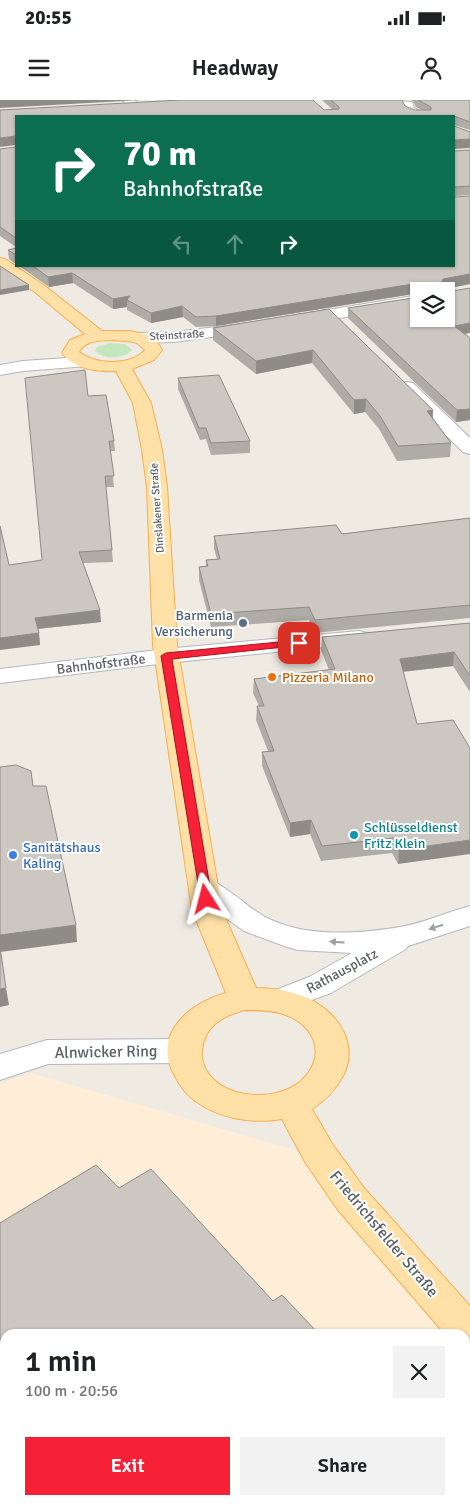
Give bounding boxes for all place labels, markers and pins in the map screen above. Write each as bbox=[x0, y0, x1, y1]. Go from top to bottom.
place label: Barmenia Versicherung bbox=[154, 607, 233, 640]
marker: Barmenia Versicherung bbox=[237, 617, 249, 629]
pin bbox=[278, 622, 320, 664]
place label: Pizzeria Milano bbox=[282, 669, 374, 686]
marker: Pizzeria Milano bbox=[266, 671, 278, 683]
place label: Schlüsseldienst Fritz Klein bbox=[364, 819, 458, 852]
marker: Schlüsseldienst Fritz Klein bbox=[348, 829, 360, 841]
place label: Sanitätshaus Kaling bbox=[23, 839, 101, 872]
marker: Sanitätshaus Kaling bbox=[7, 849, 19, 861]

